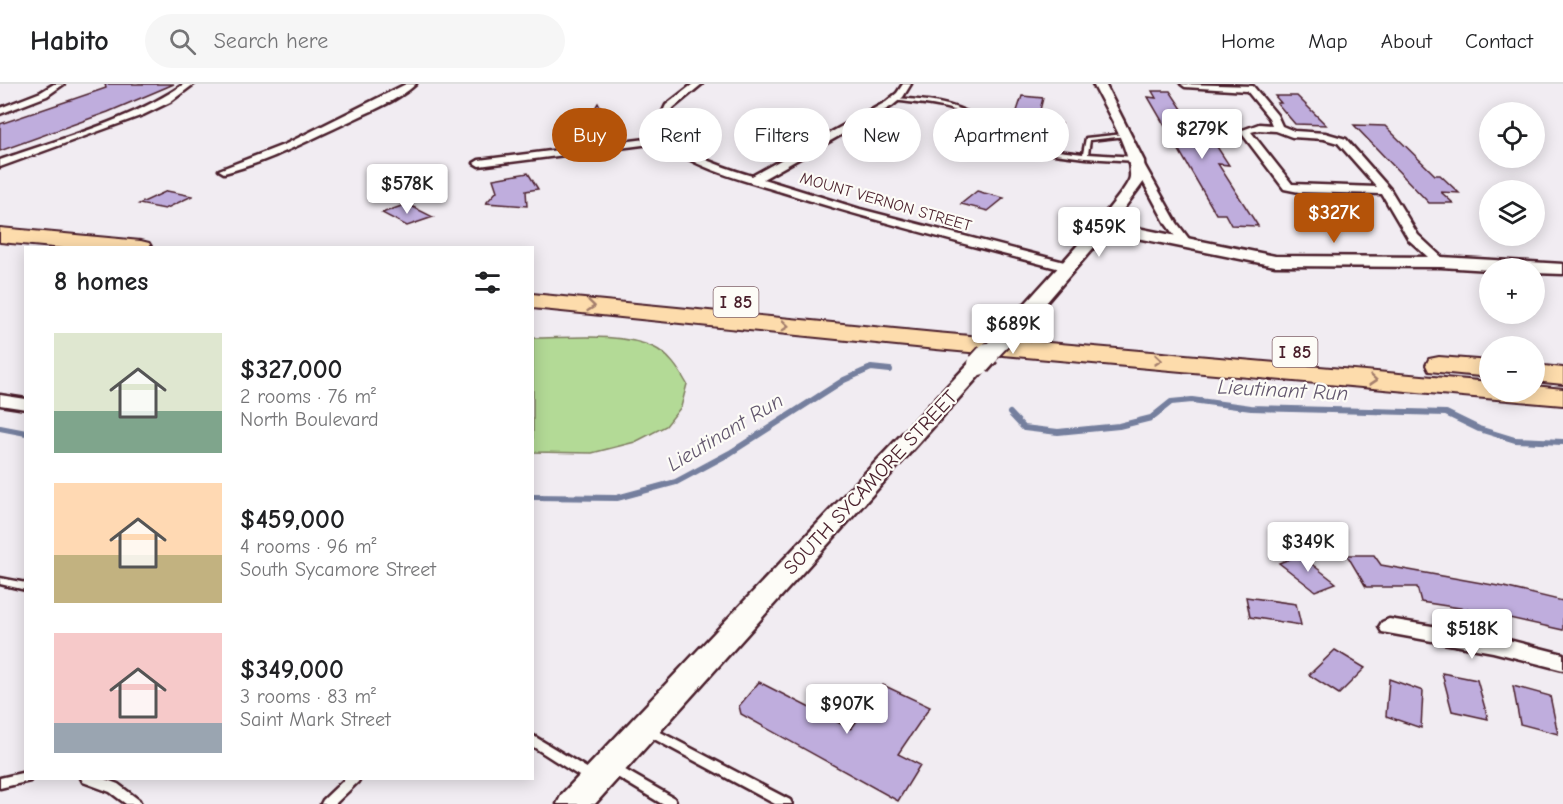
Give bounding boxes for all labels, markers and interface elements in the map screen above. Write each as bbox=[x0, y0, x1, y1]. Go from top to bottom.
search box bbox=[145, 14, 565, 68]
text: Habito bbox=[30, 25, 109, 57]
icon: search bbox=[166, 25, 199, 58]
text: Search here bbox=[214, 28, 328, 54]
text: Home bbox=[1221, 29, 1275, 53]
text: Map bbox=[1308, 29, 1348, 53]
text: About bbox=[1381, 29, 1432, 53]
text: Contact bbox=[1465, 29, 1533, 53]
map controls bbox=[1479, 102, 1545, 402]
button: locate bbox=[1479, 102, 1545, 168]
chip: Buy bbox=[552, 108, 627, 162]
chip: Rent bbox=[639, 108, 722, 162]
chip: Filters bbox=[734, 108, 830, 162]
chip: New bbox=[842, 108, 921, 162]
chip: Apartment bbox=[933, 108, 1069, 162]
pin: $279K bbox=[1160, 109, 1244, 160]
text: $279K bbox=[1176, 117, 1228, 140]
pin: $578K bbox=[365, 164, 449, 215]
street label: MOUNT VERNON STREET bbox=[798, 169, 974, 235]
text: $578K bbox=[381, 172, 433, 195]
button: layers bbox=[1479, 180, 1545, 246]
pin: $327K bbox=[1292, 193, 1376, 244]
text: $327K bbox=[1308, 201, 1360, 224]
pin: $459K bbox=[1057, 207, 1141, 258]
text: $459K bbox=[1072, 215, 1126, 238]
button: + bbox=[1479, 258, 1545, 324]
icon: filters bbox=[471, 266, 504, 299]
text: 8 homes bbox=[54, 267, 148, 297]
road number: I 85 bbox=[714, 287, 758, 317]
one-way arrow bbox=[586, 300, 595, 312]
pin: $689K bbox=[971, 304, 1055, 355]
text: $689K bbox=[986, 312, 1040, 335]
one-way arrow bbox=[780, 319, 789, 332]
button: − bbox=[1479, 336, 1545, 402]
road number: I 85 bbox=[1272, 337, 1318, 367]
one-way arrow bbox=[1154, 353, 1163, 366]
text: $327,000 bbox=[240, 355, 342, 385]
icon: home bbox=[102, 357, 174, 429]
one-way arrow bbox=[1369, 373, 1378, 386]
water label: Lieutinant Run bbox=[1217, 375, 1349, 405]
text: 2 rooms · 76 m² bbox=[240, 385, 376, 408]
street label: SOUTH SYCAMORE STREET bbox=[779, 385, 962, 579]
water label: Lieutinant Run bbox=[663, 388, 787, 476]
text: North Boulevard bbox=[240, 408, 379, 431]
text: $459,000 bbox=[240, 505, 345, 535]
icon: home bbox=[102, 507, 174, 579]
pin: $349K bbox=[1266, 522, 1350, 573]
text: $349K bbox=[1282, 530, 1335, 553]
text: 4 rooms · 96 m² bbox=[240, 535, 377, 558]
text: South Sycamore Street bbox=[240, 558, 436, 581]
pin: $518K bbox=[1430, 609, 1514, 660]
text: $518K bbox=[1446, 617, 1498, 640]
text: $349,000 bbox=[240, 655, 344, 685]
icon: home bbox=[102, 657, 174, 729]
pin: $907K bbox=[805, 684, 889, 735]
text: 3 rooms · 83 m² bbox=[240, 685, 376, 708]
text: $907K bbox=[820, 692, 874, 715]
text: Saint Mark Street bbox=[240, 708, 391, 731]

